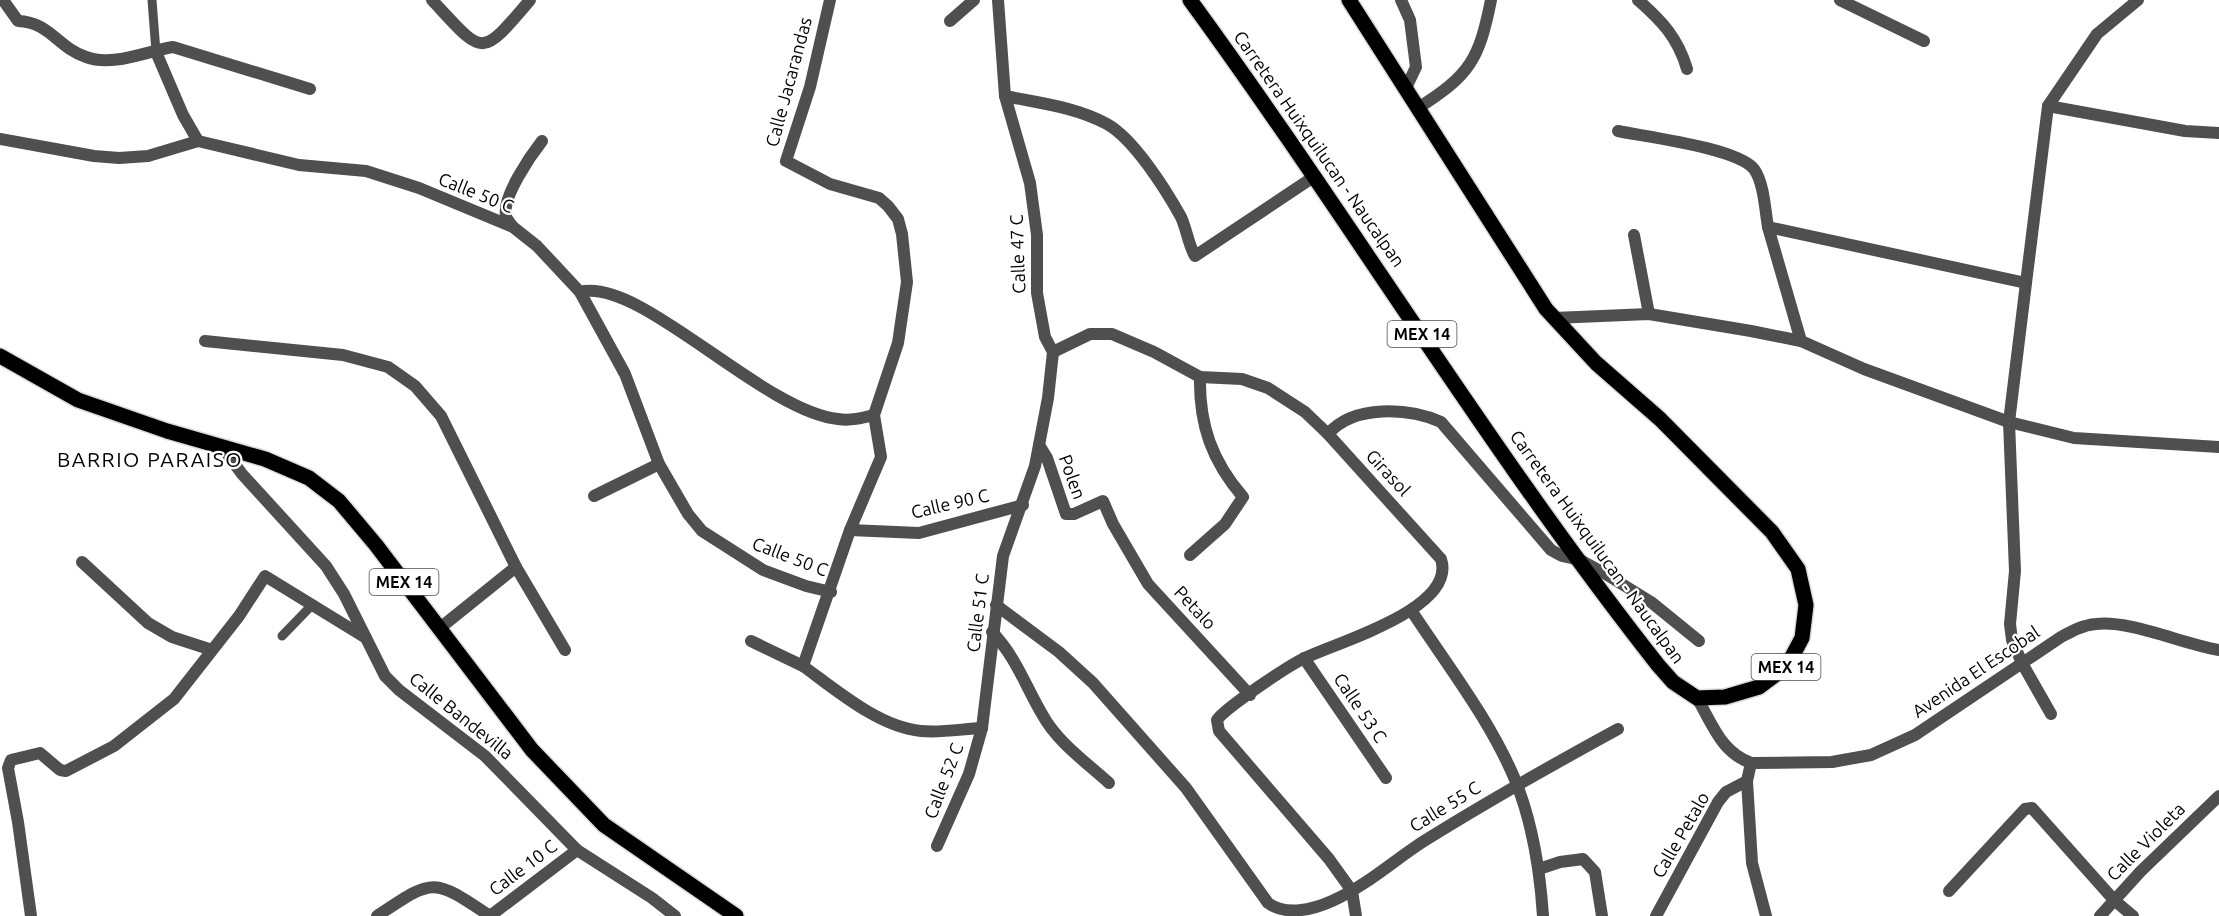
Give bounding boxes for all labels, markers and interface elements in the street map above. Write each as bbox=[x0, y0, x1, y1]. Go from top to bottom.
street label: Calle Jacarandas bbox=[761, 15, 815, 149]
street label: Carretera Huixquilucan - Naucalpan bbox=[1230, 27, 1409, 270]
street label: Calle 50 C bbox=[436, 168, 517, 216]
street label: Calle 47 C bbox=[1006, 214, 1028, 294]
road number: MEX 14 bbox=[1388, 321, 1456, 347]
street label: Carretera Huixquilucan - Naucalpan bbox=[1506, 426, 1689, 667]
street label: Girasol bbox=[1363, 445, 1415, 500]
district label: BARRIO PARAISO bbox=[57, 447, 243, 471]
street label: Polen bbox=[1056, 452, 1090, 502]
street label: Calle 90 C bbox=[909, 484, 991, 522]
street label: Calle 50 C bbox=[750, 533, 831, 580]
road number: MEX 14 bbox=[370, 569, 438, 595]
street label: Calle 51 C bbox=[962, 572, 992, 653]
street label: Petalo bbox=[1171, 582, 1221, 633]
street label: Avenida El Escobal bbox=[1908, 621, 2043, 721]
road number: MEX 14 bbox=[1752, 654, 1820, 680]
street label: Calle Bandevilla bbox=[406, 667, 517, 763]
street label: Calle 53 C bbox=[1330, 669, 1391, 746]
street label: Calle 52 C bbox=[920, 740, 967, 821]
street label: Calle 55 C bbox=[1406, 777, 1483, 836]
street label: Calle Petalo bbox=[1648, 788, 1713, 881]
street label: Calle Violeta bbox=[2102, 798, 2188, 884]
street label: Calle 10 C bbox=[485, 835, 560, 899]

